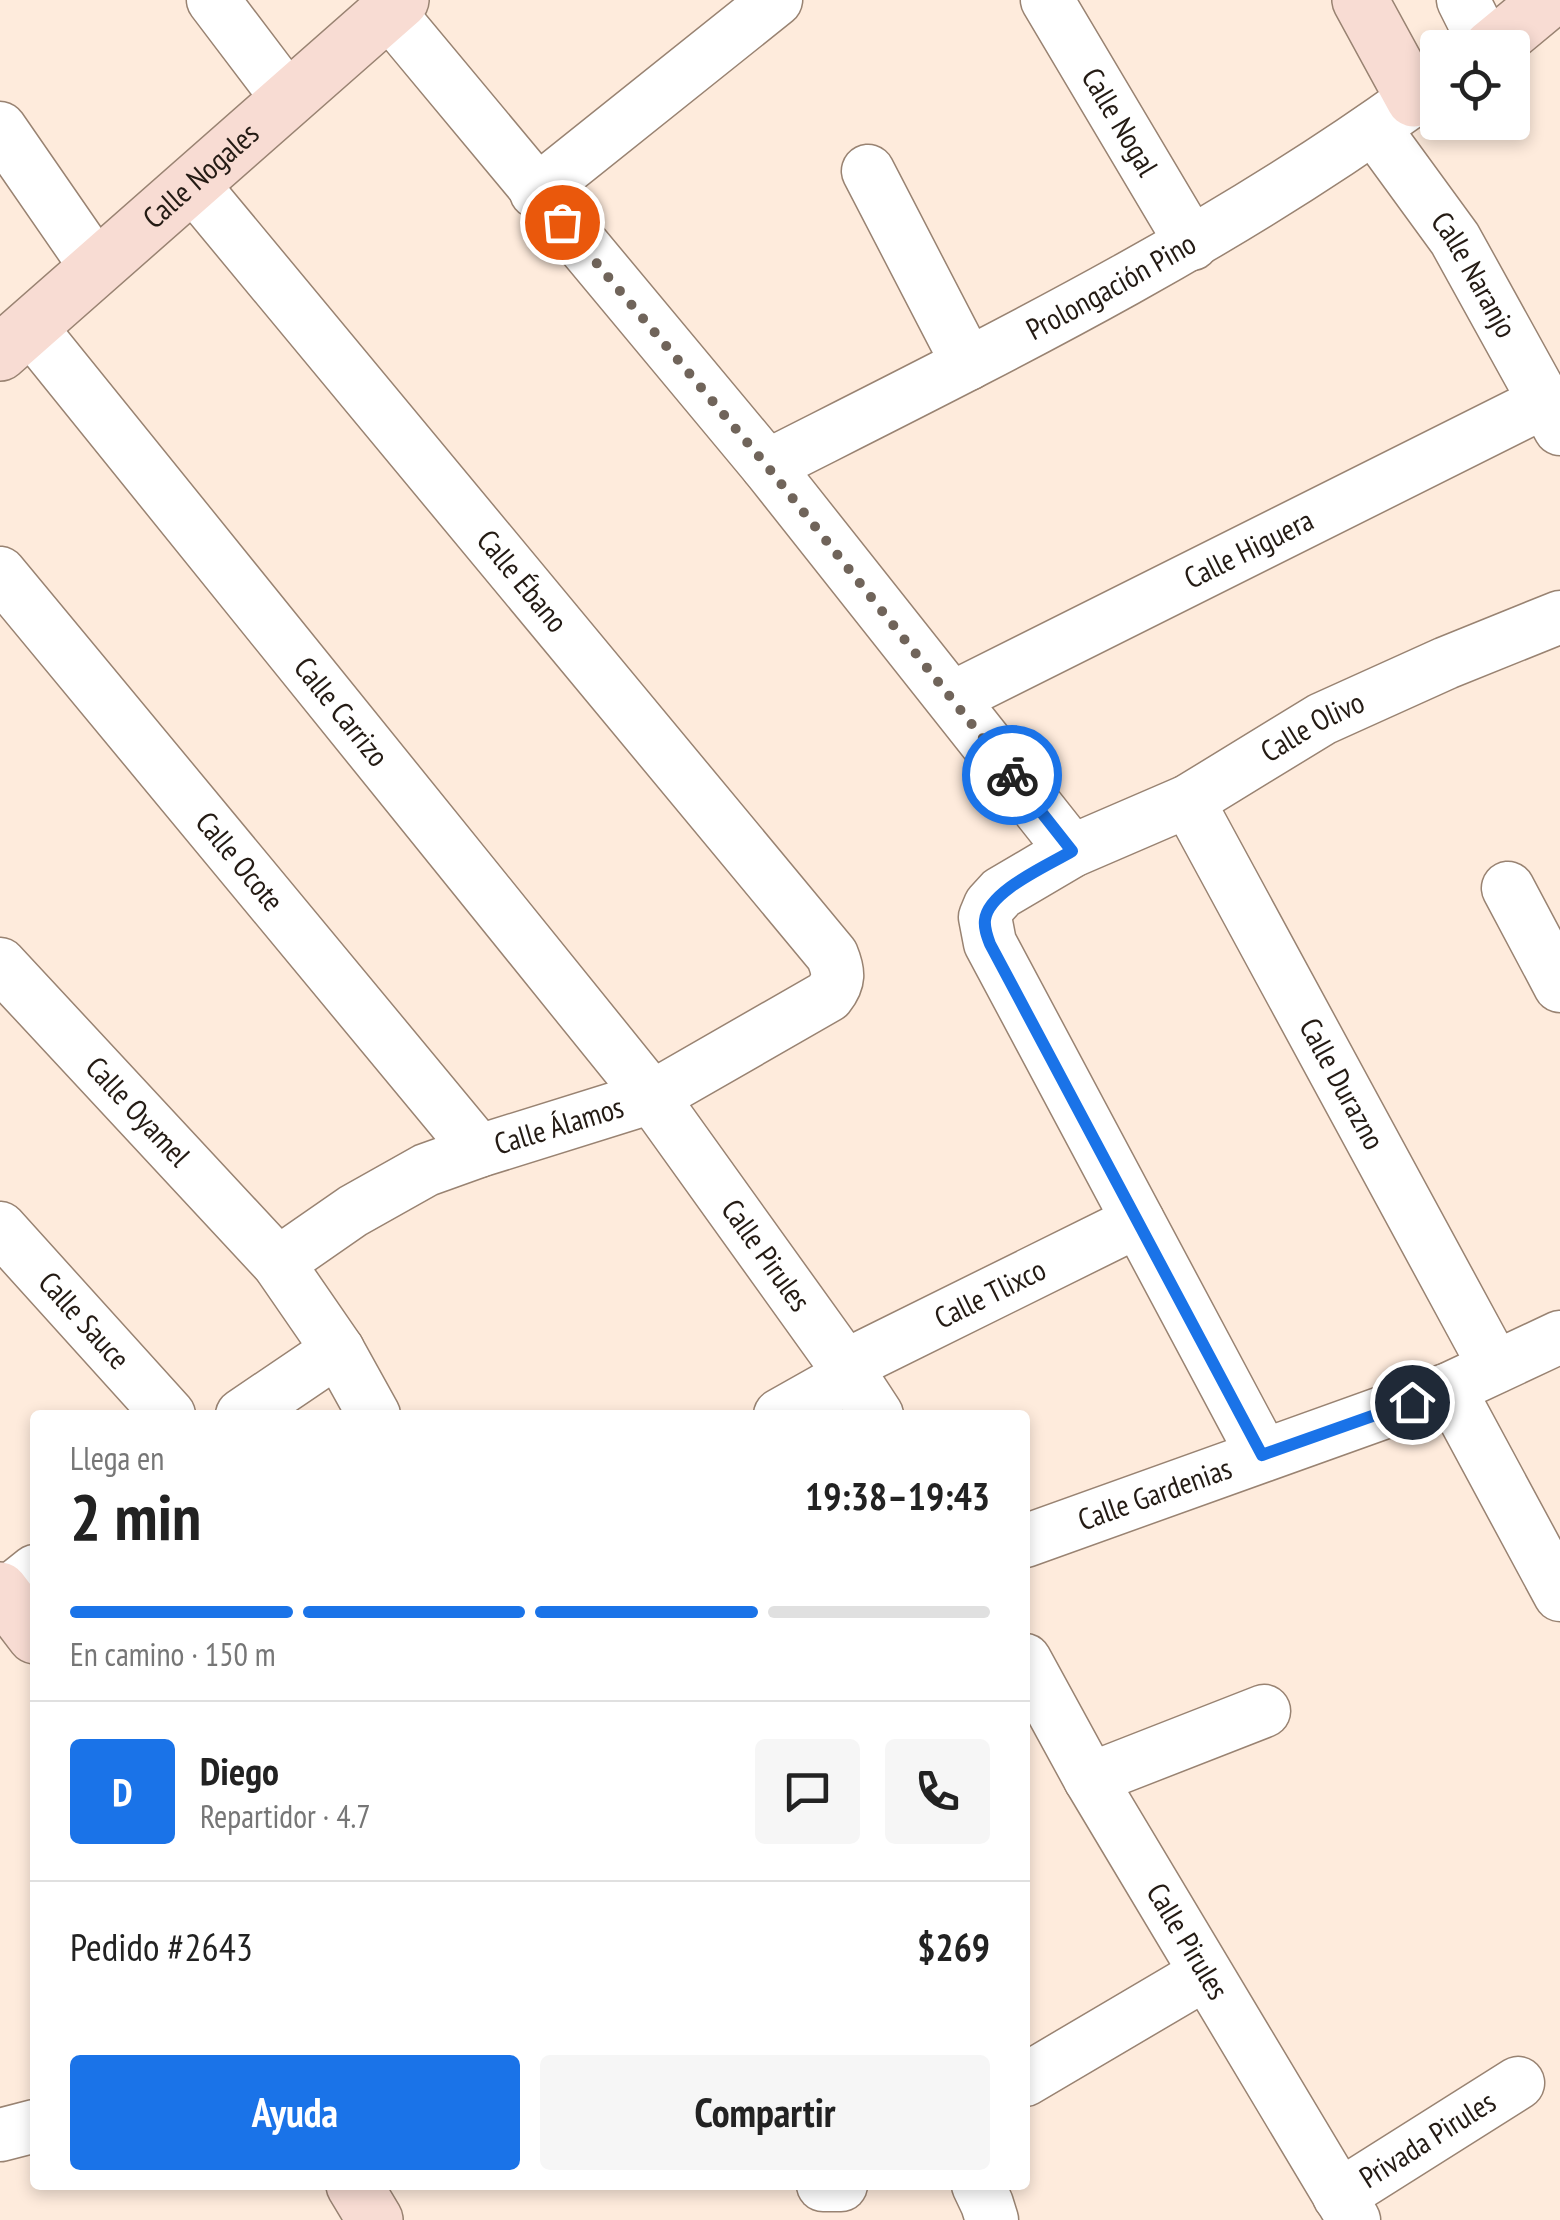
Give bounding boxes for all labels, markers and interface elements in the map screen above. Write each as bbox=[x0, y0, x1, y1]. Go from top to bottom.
map controls bbox=[1420, 30, 1530, 140]
button: locate bbox=[1420, 30, 1530, 140]
street label: Calle Nogal bbox=[1074, 60, 1168, 183]
street label: Calle Nogales bbox=[134, 113, 266, 236]
pin bbox=[520, 180, 605, 265]
icon: bag bbox=[535, 195, 590, 250]
street label: Calle Naranjo bbox=[1423, 203, 1527, 344]
street label: Prolongación Pino bbox=[1019, 223, 1202, 348]
street label: Calle Higuera bbox=[1177, 500, 1319, 597]
street label: Calle Ébano bbox=[469, 521, 577, 640]
street label: Calle Carrizo bbox=[286, 648, 398, 774]
street label: Calle Olivo bbox=[1253, 682, 1370, 770]
courier bbox=[962, 725, 1062, 825]
icon: bike bbox=[985, 748, 1040, 803]
street label: Calle Ocote bbox=[188, 803, 293, 919]
street label: Calle Durazno bbox=[1291, 1011, 1394, 1156]
street label: Calle Oyamel bbox=[78, 1048, 199, 1174]
street label: Calle Álamos bbox=[489, 1086, 628, 1163]
street label: Calle Pirules bbox=[714, 1191, 820, 1318]
street label: Calle Tlixco bbox=[927, 1249, 1052, 1337]
street label: Calle Sauce bbox=[31, 1263, 139, 1377]
pin bbox=[1370, 1360, 1455, 1445]
icon: home bbox=[1385, 1375, 1440, 1430]
text: Llega en bbox=[70, 1437, 164, 1479]
street label: Calle Gardenias bbox=[1072, 1448, 1236, 1538]
text: 19:38–19:43 bbox=[805, 1471, 990, 1520]
text: 2 min bbox=[70, 1474, 201, 1558]
text: En camino · 150 m bbox=[70, 1633, 276, 1675]
button: chat bbox=[755, 1739, 860, 1844]
button: phone bbox=[885, 1739, 990, 1844]
text: Diego bbox=[200, 1746, 279, 1795]
text: D bbox=[112, 1767, 133, 1816]
text: Repartidor · 4.7 bbox=[200, 1795, 371, 1837]
street label: Calle Pirules bbox=[1139, 1875, 1238, 2006]
text: Pedido #2643 bbox=[70, 1922, 253, 1971]
text: $269 bbox=[917, 1922, 990, 1971]
button: Ayuda bbox=[70, 2055, 520, 2170]
button: Compartir bbox=[540, 2055, 990, 2170]
street label: Privada Pirules bbox=[1352, 2081, 1502, 2196]

